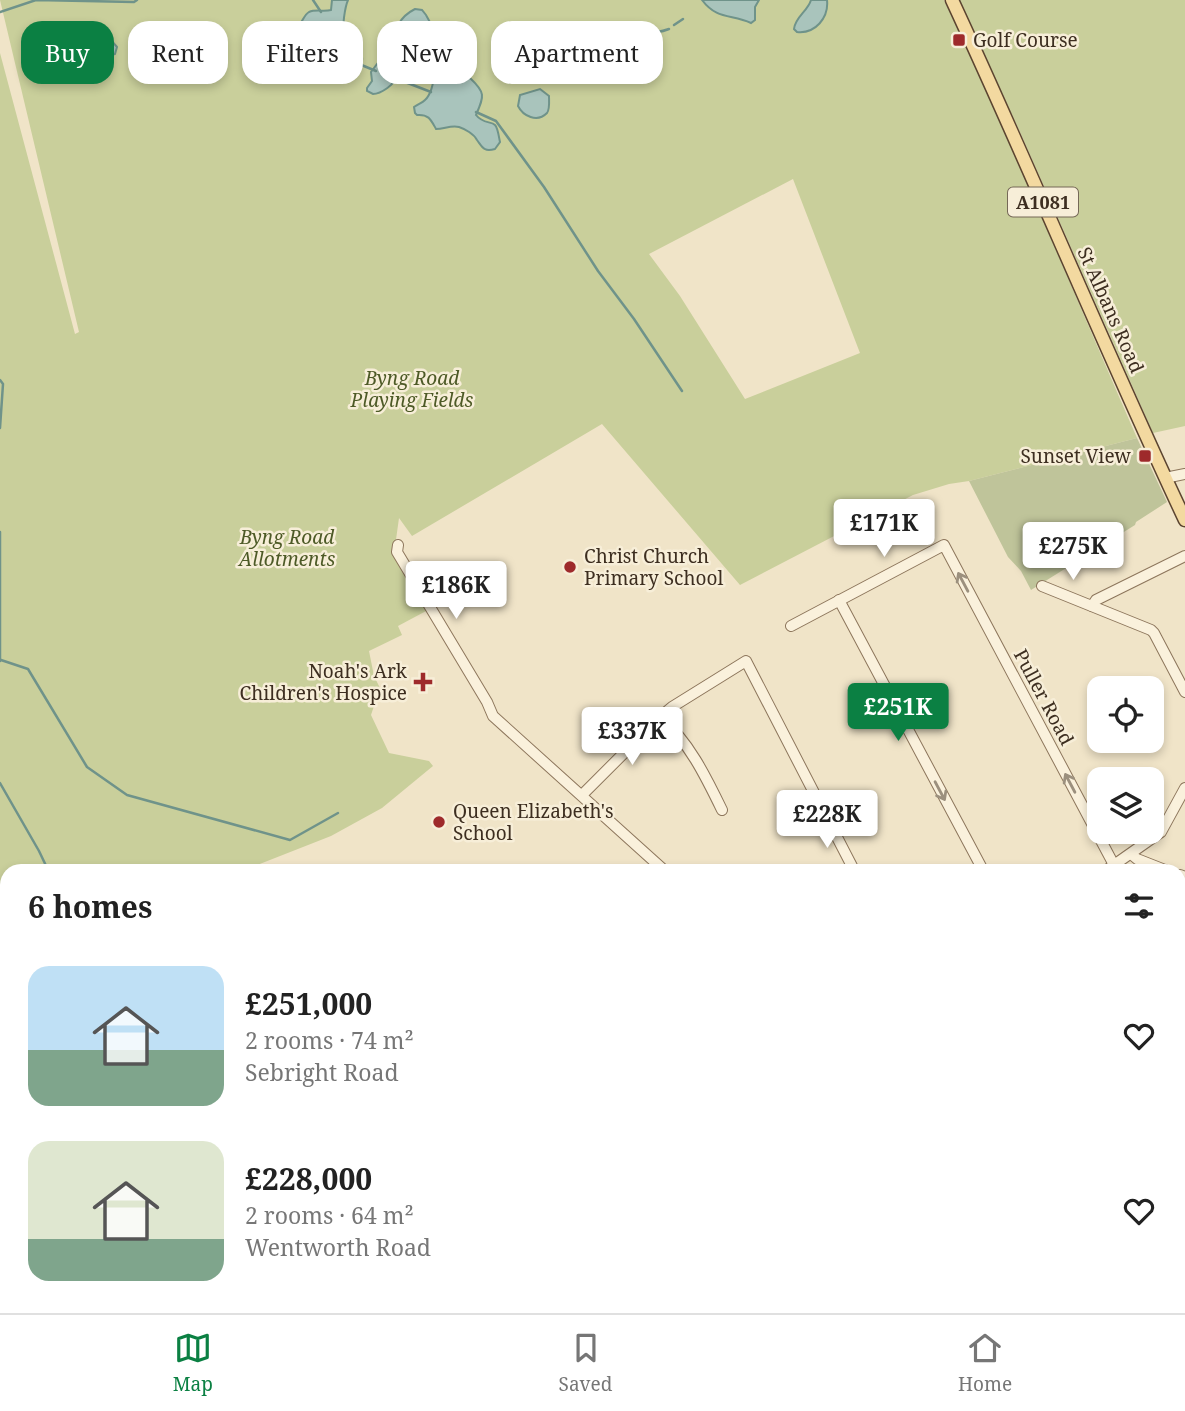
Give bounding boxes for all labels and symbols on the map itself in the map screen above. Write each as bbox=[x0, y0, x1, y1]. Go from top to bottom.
place label: Golf Course bbox=[973, 27, 1078, 53]
marker: Golf Course bbox=[951, 32, 967, 48]
road number: A1081 bbox=[1008, 188, 1078, 216]
street label: St Albans Road bbox=[1072, 243, 1150, 377]
park label: Byng Road Playing Fields bbox=[350, 365, 474, 413]
place label: Sunset View bbox=[1021, 443, 1132, 469]
marker: Sunset View bbox=[1137, 448, 1153, 464]
pin: £171K bbox=[835, 500, 933, 559]
pin: £275K bbox=[1024, 522, 1122, 582]
park label: Byng Road Allotments bbox=[237, 524, 335, 572]
place label: Christ Church Primary School bbox=[584, 543, 723, 591]
marker: Christ Church Primary School bbox=[562, 559, 578, 575]
pin: £186K bbox=[407, 562, 505, 621]
one-way arrow bbox=[956, 572, 969, 593]
street label: Puller Road bbox=[1008, 644, 1080, 750]
place label: Noah's Ark Children's Hospice bbox=[239, 658, 408, 706]
marker: Noah's Ark Children's Hospice bbox=[413, 672, 433, 692]
pin: £251K bbox=[849, 684, 947, 743]
pin: £337K bbox=[583, 708, 681, 767]
one-way arrow bbox=[1063, 773, 1076, 794]
one-way arrow bbox=[934, 780, 948, 800]
pin: £228K bbox=[778, 790, 876, 850]
place label: Queen Elizabeth's School bbox=[453, 798, 613, 846]
marker: Queen Elizabeth's School bbox=[431, 814, 447, 830]

